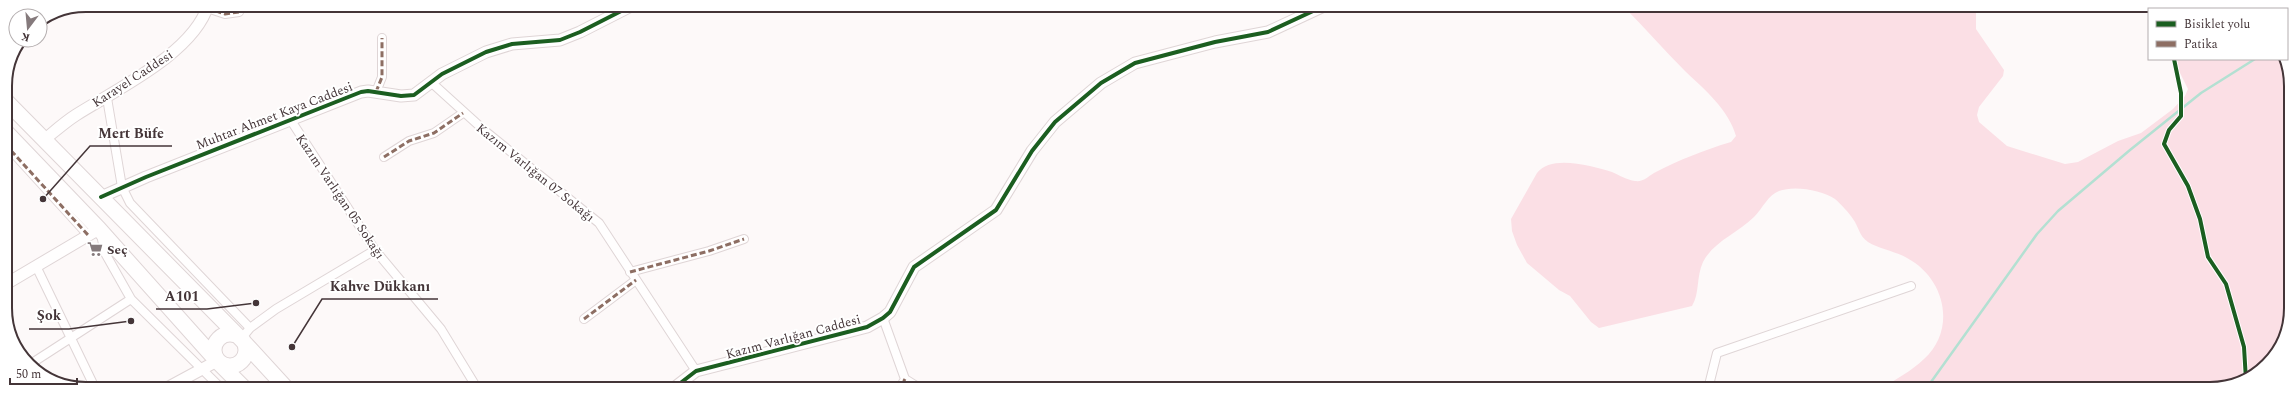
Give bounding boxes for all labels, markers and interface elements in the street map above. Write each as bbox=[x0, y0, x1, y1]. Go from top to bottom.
north arrow bbox=[8, 8, 48, 48]
legend bbox=[2148, 8, 2288, 60]
text: Bisiklet yolu bbox=[2184, 15, 2251, 34]
text: K bbox=[18, 28, 32, 46]
text: Patika bbox=[2184, 35, 2218, 54]
street label: Karayel Caddesi bbox=[88, 45, 177, 113]
street label: Muhtar Ahmet Kaya Caddesi bbox=[193, 77, 356, 155]
street label: Kazım Varlığan 07 Sokağı bbox=[472, 119, 599, 227]
callout: Mert Büfe bbox=[90, 120, 172, 146]
text: Mert Büfe bbox=[98, 123, 164, 144]
street label: Kazım Varlığan 05 Sokağı bbox=[291, 130, 390, 263]
supermarket icon: Seç bbox=[86, 240, 104, 258]
place label: Seç bbox=[107, 240, 128, 260]
callout: Kahve Dükkanı bbox=[322, 273, 438, 299]
text: Kahve Dükkanı bbox=[330, 276, 430, 297]
callout: A101 bbox=[156, 283, 207, 309]
text: A101 bbox=[165, 286, 199, 307]
callout: Şok bbox=[29, 303, 69, 329]
text: Şok bbox=[37, 305, 62, 326]
street label: Kazım Varlığan Caddesi bbox=[724, 309, 863, 365]
scale bar bbox=[10, 360, 77, 386]
text: 50 m bbox=[16, 365, 41, 384]

